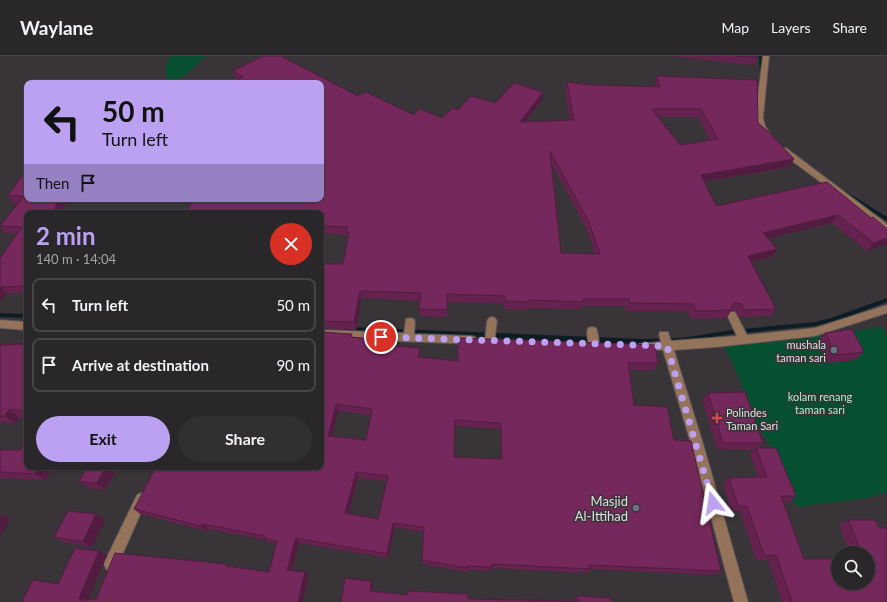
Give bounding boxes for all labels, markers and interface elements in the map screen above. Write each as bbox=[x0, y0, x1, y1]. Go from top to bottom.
text: Waylane bbox=[20, 16, 93, 39]
text: Map bbox=[721, 19, 749, 36]
text: Layers bbox=[771, 19, 811, 36]
text: Share bbox=[833, 19, 867, 36]
text: 50 m bbox=[102, 94, 165, 128]
icon: left bbox=[36, 96, 88, 148]
text: Turn left bbox=[102, 128, 168, 150]
icon: arrive bbox=[77, 172, 99, 194]
text: Then bbox=[36, 174, 69, 192]
text: 2 min bbox=[36, 221, 96, 250]
button: close bbox=[270, 223, 312, 265]
text: 140 m · 14:04 bbox=[36, 251, 116, 267]
icon: left bbox=[38, 294, 60, 316]
text: Turn left bbox=[72, 296, 128, 314]
text: 50 m bbox=[276, 296, 310, 314]
pin bbox=[364, 320, 398, 354]
icon: arrive bbox=[370, 326, 392, 348]
place label: mushala taman sari bbox=[776, 338, 826, 364]
marker: mushala taman sari bbox=[829, 345, 839, 355]
icon: arrive bbox=[38, 354, 60, 376]
text: Arrive at destination bbox=[72, 356, 209, 374]
text: 90 m bbox=[276, 356, 310, 374]
park label: kolam renang taman sari bbox=[788, 390, 853, 416]
place label: Polindes Taman Sari bbox=[726, 406, 779, 432]
marker: Polindes Taman Sari bbox=[711, 412, 723, 424]
button: Exit bbox=[36, 416, 170, 462]
button: Share bbox=[178, 416, 312, 462]
position arrow bbox=[692, 482, 734, 524]
place label: Masjid Al-Ittihad bbox=[575, 493, 628, 524]
marker: Masjid Al-Ittihad bbox=[631, 503, 641, 513]
map controls bbox=[831, 546, 875, 590]
button: search bbox=[831, 546, 875, 590]

